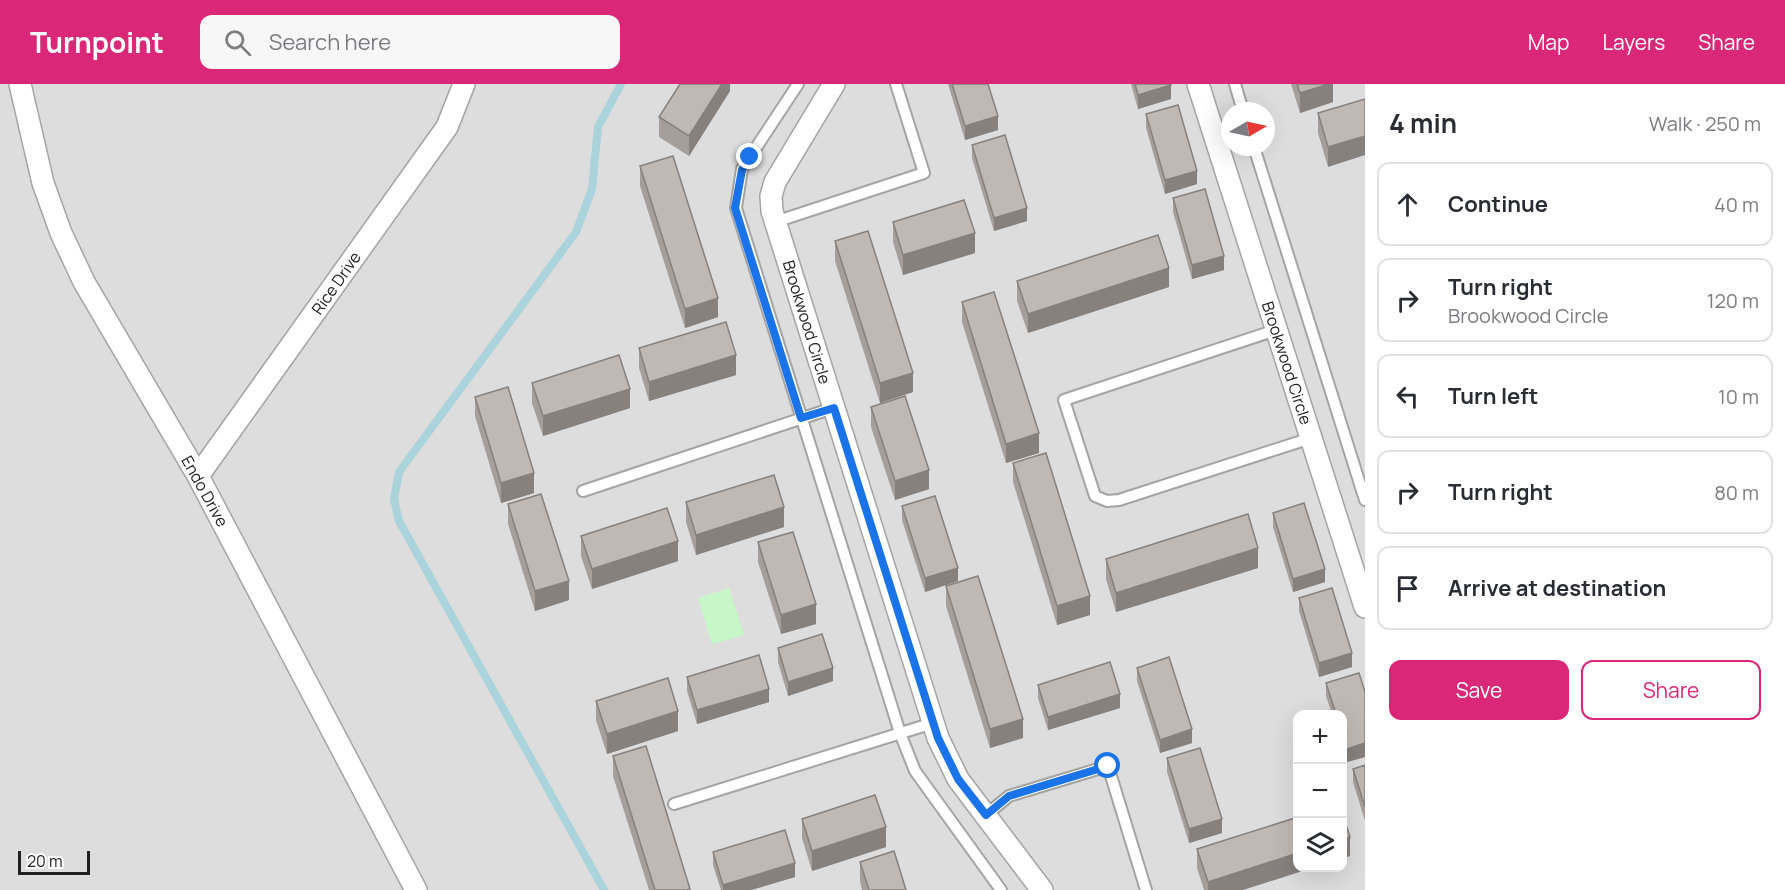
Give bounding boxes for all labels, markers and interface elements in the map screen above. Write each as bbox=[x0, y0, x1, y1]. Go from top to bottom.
search box bbox=[200, 15, 620, 69]
text: Turnpoint bbox=[30, 23, 164, 61]
icon: search bbox=[221, 26, 254, 59]
text: Search here bbox=[269, 27, 391, 57]
text: Map bbox=[1528, 28, 1569, 56]
text: Layers bbox=[1602, 28, 1665, 56]
text: Share bbox=[1698, 28, 1755, 56]
north arrow bbox=[1221, 102, 1275, 156]
text: 4 min bbox=[1389, 105, 1457, 141]
text: Walk · 250 m bbox=[1649, 110, 1761, 137]
route end bbox=[736, 143, 762, 169]
icon: ahead bbox=[1391, 188, 1424, 221]
text: Continue bbox=[1448, 189, 1548, 219]
text: 40 m bbox=[1714, 191, 1759, 218]
street label: Rice Drive bbox=[306, 247, 366, 319]
street label: Brookwood Circle bbox=[778, 257, 836, 387]
text: Turn right bbox=[1448, 272, 1553, 302]
icon: right bbox=[1391, 284, 1424, 317]
text: 120 m bbox=[1707, 287, 1759, 314]
street label: Brookwood Circle bbox=[1257, 299, 1317, 427]
text: Brookwood Circle bbox=[1448, 302, 1608, 329]
icon: left bbox=[1391, 380, 1424, 413]
text: Turn left bbox=[1448, 381, 1538, 411]
text: 10 m bbox=[1718, 383, 1759, 410]
street label: Endo Drive bbox=[176, 452, 234, 530]
icon: right bbox=[1391, 476, 1424, 509]
text: Turn right bbox=[1448, 477, 1553, 507]
text: 80 m bbox=[1714, 479, 1759, 506]
icon: arrive bbox=[1391, 572, 1424, 605]
text: Arrive at destination bbox=[1448, 573, 1666, 603]
button: Save bbox=[1389, 660, 1569, 720]
button: Share bbox=[1581, 660, 1761, 720]
map controls bbox=[1293, 710, 1347, 872]
button: + bbox=[1293, 710, 1347, 764]
route start bbox=[1094, 752, 1120, 778]
button: − bbox=[1293, 764, 1347, 818]
button: layers bbox=[1293, 818, 1347, 872]
scale bar bbox=[18, 848, 90, 876]
text: 20 m bbox=[27, 850, 63, 872]

